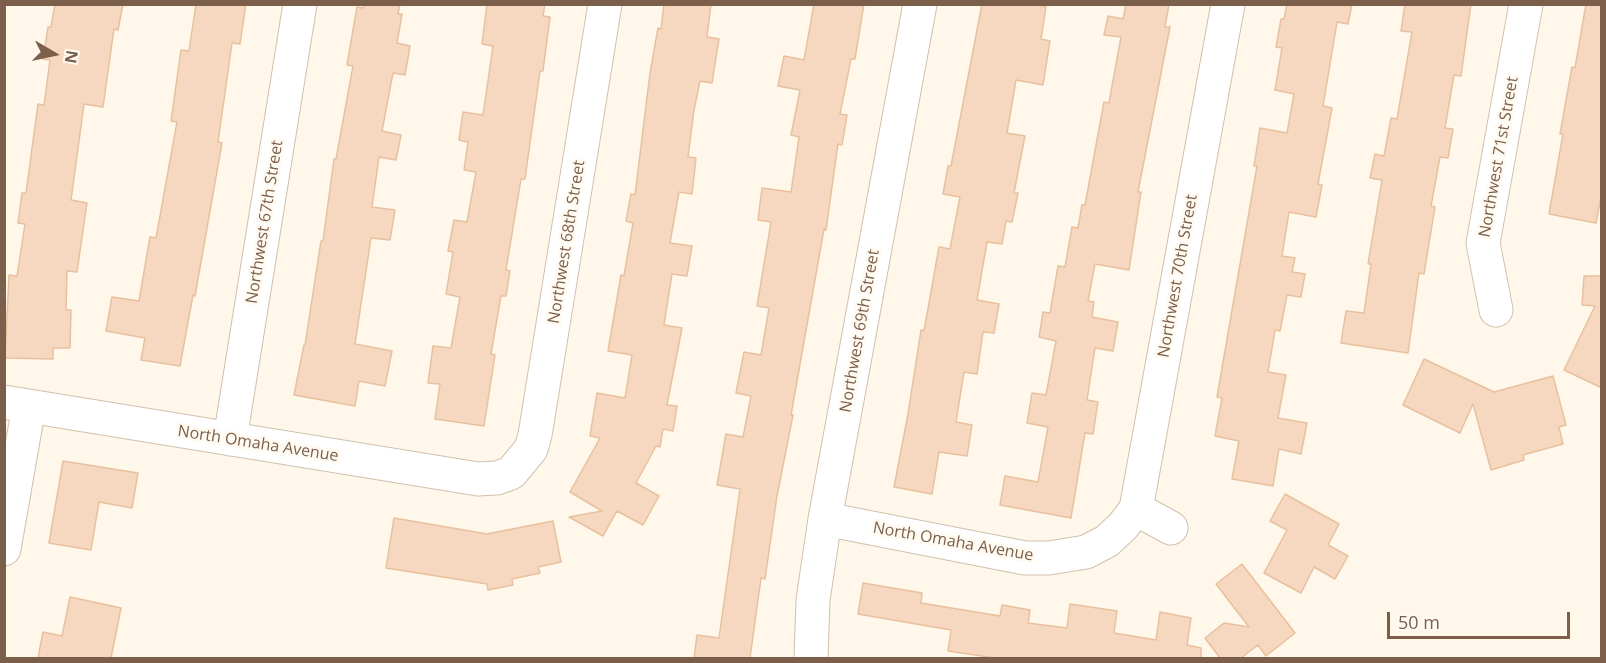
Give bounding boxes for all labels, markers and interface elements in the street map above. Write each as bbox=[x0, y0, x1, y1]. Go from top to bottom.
north arrow bbox=[24, 24, 84, 84]
text: N bbox=[60, 49, 84, 65]
street label: Northwest 71st Street bbox=[1475, 75, 1523, 239]
street label: Northwest 67th Street bbox=[243, 139, 287, 305]
street label: Northwest 68th Street bbox=[545, 159, 589, 325]
street label: Northwest 70th Street bbox=[1154, 193, 1202, 359]
street label: Northwest 69th Street bbox=[836, 248, 884, 414]
street label: North Omaha Avenue bbox=[176, 422, 340, 466]
street label: North Omaha Avenue bbox=[871, 518, 1035, 566]
scale bar bbox=[1390, 600, 1573, 638]
text: 50 m bbox=[1398, 610, 1440, 634]

